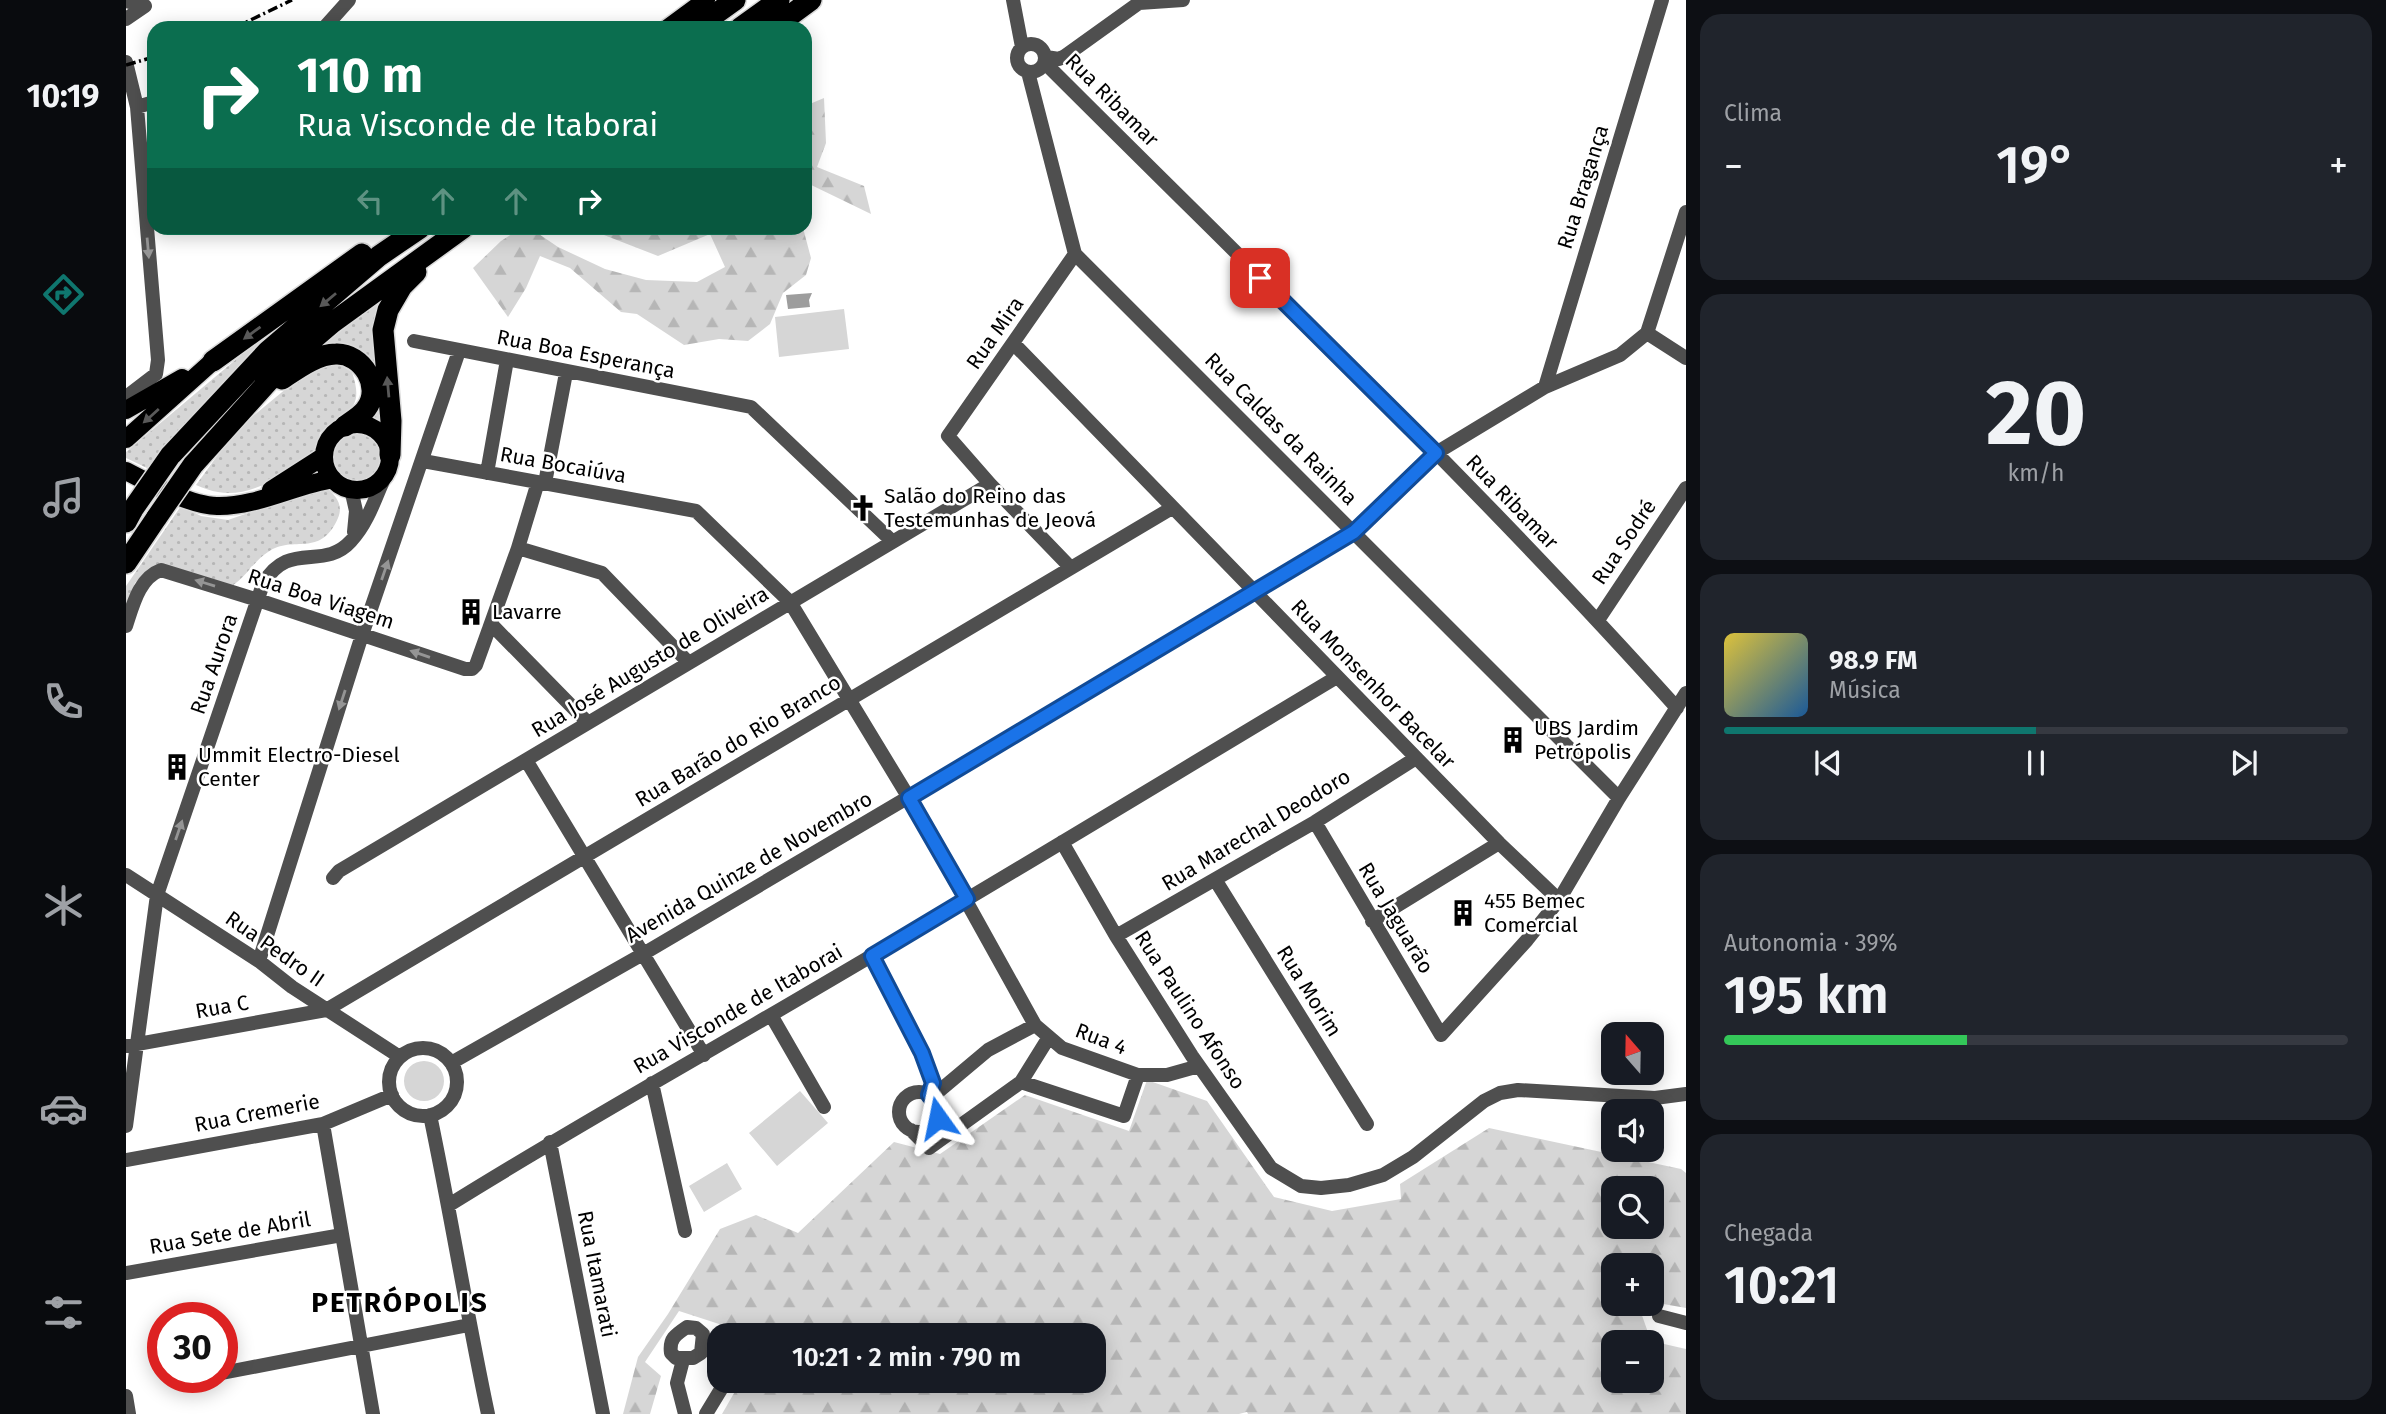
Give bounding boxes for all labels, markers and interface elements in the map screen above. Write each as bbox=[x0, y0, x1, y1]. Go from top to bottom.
text: 110 m bbox=[297, 46, 423, 105]
street label: Rua Ribamar bbox=[1060, 48, 1164, 152]
icon: right bbox=[182, 49, 273, 140]
text: 10:19 bbox=[27, 77, 99, 115]
text: Clima bbox=[1724, 99, 1782, 127]
text: Rua Visconde de Itaborai bbox=[297, 106, 658, 144]
street label: Rua Bragança bbox=[1552, 122, 1614, 252]
text: 19° bbox=[1996, 134, 2076, 197]
text: − bbox=[1724, 143, 1743, 189]
text: + bbox=[2329, 143, 2348, 189]
icon: left bbox=[351, 182, 389, 220]
icon: ahead bbox=[424, 182, 462, 220]
icon: ahead bbox=[497, 182, 535, 220]
icon: right bbox=[570, 182, 608, 220]
one-way arrow bbox=[143, 237, 154, 259]
pin bbox=[1230, 248, 1290, 308]
icon: arrive bbox=[1241, 259, 1279, 297]
icon: directions bbox=[39, 270, 88, 319]
one-way arrow bbox=[319, 292, 336, 307]
street label: Rua Mira bbox=[961, 292, 1029, 374]
street label: Rua Boa Esperança bbox=[495, 324, 677, 384]
one-way arrow bbox=[243, 326, 261, 340]
street label: Rua Caldas da Rainha bbox=[1199, 347, 1363, 511]
text: 20 bbox=[1986, 359, 2086, 468]
one-way arrow bbox=[382, 376, 393, 398]
one-way arrow bbox=[142, 408, 160, 424]
street label: Rua Bocaiúva bbox=[498, 441, 628, 489]
street label: Rua Ribamar bbox=[1460, 449, 1564, 555]
text: km/h bbox=[2008, 459, 2064, 487]
icon: music bbox=[39, 473, 88, 522]
place label: Salão do Reino das Testemunhas de Jeová bbox=[884, 483, 1096, 533]
church icon: Salão do Reino das Testemunhas de Jeová bbox=[848, 493, 878, 523]
street label: Rua Sodré bbox=[1586, 494, 1662, 590]
one-way arrow bbox=[380, 560, 391, 581]
street label: Rua Boa Viagem bbox=[244, 563, 398, 635]
one-way arrow bbox=[194, 578, 215, 588]
street label: Rua José Augusto de Oliveira bbox=[527, 581, 773, 743]
street label: Rua Monsenhor Bacelar bbox=[1285, 594, 1461, 774]
building icon: Lavarre bbox=[456, 597, 486, 627]
place label: Lavarre bbox=[492, 599, 562, 625]
street label: Rua Aurora bbox=[185, 610, 243, 718]
text: 98.9 FM bbox=[1829, 645, 1917, 676]
one-way arrow bbox=[409, 648, 430, 659]
street label: Rua Barão do Rio Branco bbox=[630, 669, 846, 813]
text: Música bbox=[1829, 676, 1901, 704]
icon: phone bbox=[39, 677, 88, 726]
one-way arrow bbox=[336, 689, 346, 710]
place label: UBS Jardim Petrópolis bbox=[1534, 715, 1639, 765]
building icon: UBS Jardim Petrópolis bbox=[1498, 725, 1528, 755]
place label: Ummit Electro-Diesel Center bbox=[198, 742, 400, 792]
icon: previous bbox=[1809, 744, 1847, 782]
icon: pause bbox=[2017, 744, 2055, 782]
icon: next bbox=[2225, 744, 2263, 782]
building icon: Ummit Electro-Diesel Center bbox=[162, 752, 192, 782]
street label: Rua Marechal Deodoro bbox=[1157, 763, 1355, 897]
street label: Avenida Quinze de Novembro bbox=[621, 786, 877, 948]
one-way arrow bbox=[174, 820, 185, 841]
street label: Rua Jaguarão bbox=[1353, 858, 1439, 978]
icon: climate bbox=[39, 881, 88, 930]
place label: 455 Bemec Comercial bbox=[1484, 888, 1585, 938]
building icon: 455 Bemec Comercial bbox=[1448, 898, 1478, 928]
street label: Rua Pedro II bbox=[220, 905, 330, 993]
street label: Rua Paulino Afonso bbox=[1129, 926, 1251, 1094]
text: Autonomia · 39% bbox=[1724, 929, 1898, 957]
street label: Rua Visconde de Itaborai bbox=[629, 938, 847, 1080]
street label: Rua Morim bbox=[1271, 941, 1347, 1041]
text: 195 km bbox=[1724, 964, 1889, 1027]
street label: Rua C bbox=[193, 989, 251, 1024]
street label: Rua 4 bbox=[1072, 1017, 1130, 1061]
north arrow bbox=[1601, 1022, 1664, 1085]
map controls bbox=[1601, 1022, 1664, 1393]
position arrow bbox=[901, 1081, 975, 1155]
icon: car bbox=[39, 1084, 88, 1133]
street label: Rua Cremerie bbox=[192, 1088, 322, 1138]
button: sound bbox=[1601, 1099, 1664, 1162]
button: search bbox=[1601, 1176, 1664, 1239]
street label: Rua Sete de Abril bbox=[147, 1206, 313, 1260]
street label: Rua Itamarati bbox=[572, 1208, 622, 1340]
text: Chegada bbox=[1724, 1219, 1813, 1247]
button: + bbox=[1601, 1253, 1664, 1316]
text: 10:21 bbox=[1724, 1254, 1839, 1317]
district label: PETRÓPOLIS bbox=[311, 1286, 489, 1319]
icon: filters bbox=[39, 1288, 88, 1337]
speed limit sign: 30 bbox=[147, 1302, 238, 1393]
button: − bbox=[1601, 1330, 1664, 1393]
text: 10:21 · 2 min · 790 m bbox=[792, 1342, 1021, 1373]

